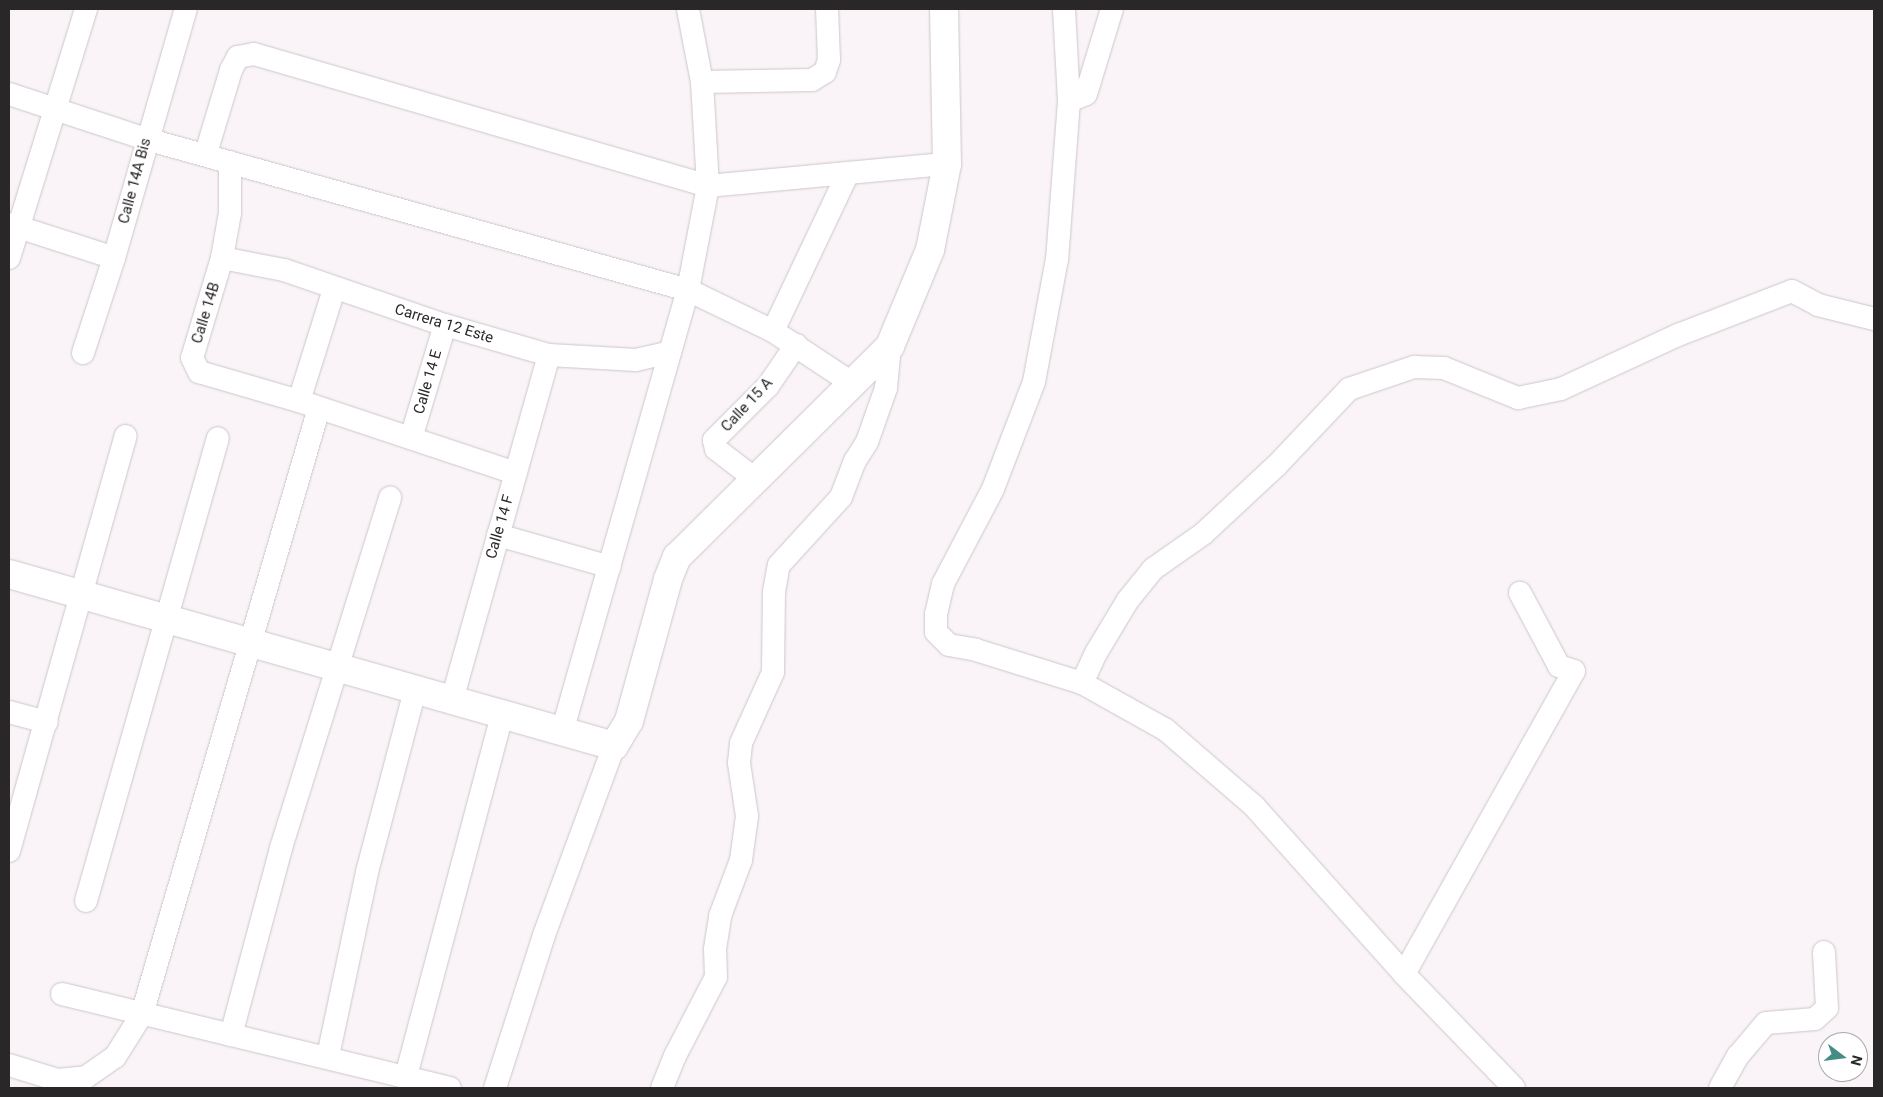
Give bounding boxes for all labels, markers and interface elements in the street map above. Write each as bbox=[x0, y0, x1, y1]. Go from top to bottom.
street label: Calle 14A Bis bbox=[115, 136, 155, 226]
street label: Calle 14B bbox=[188, 280, 224, 346]
street label: Carrera 12 Este bbox=[392, 300, 496, 348]
street label: Calle 14 E bbox=[410, 348, 446, 416]
street label: Calle 15 A bbox=[717, 374, 777, 436]
street label: Calle 14 F bbox=[482, 493, 518, 561]
north arrow bbox=[1818, 1032, 1868, 1082]
text: N bbox=[1848, 1054, 1866, 1067]

